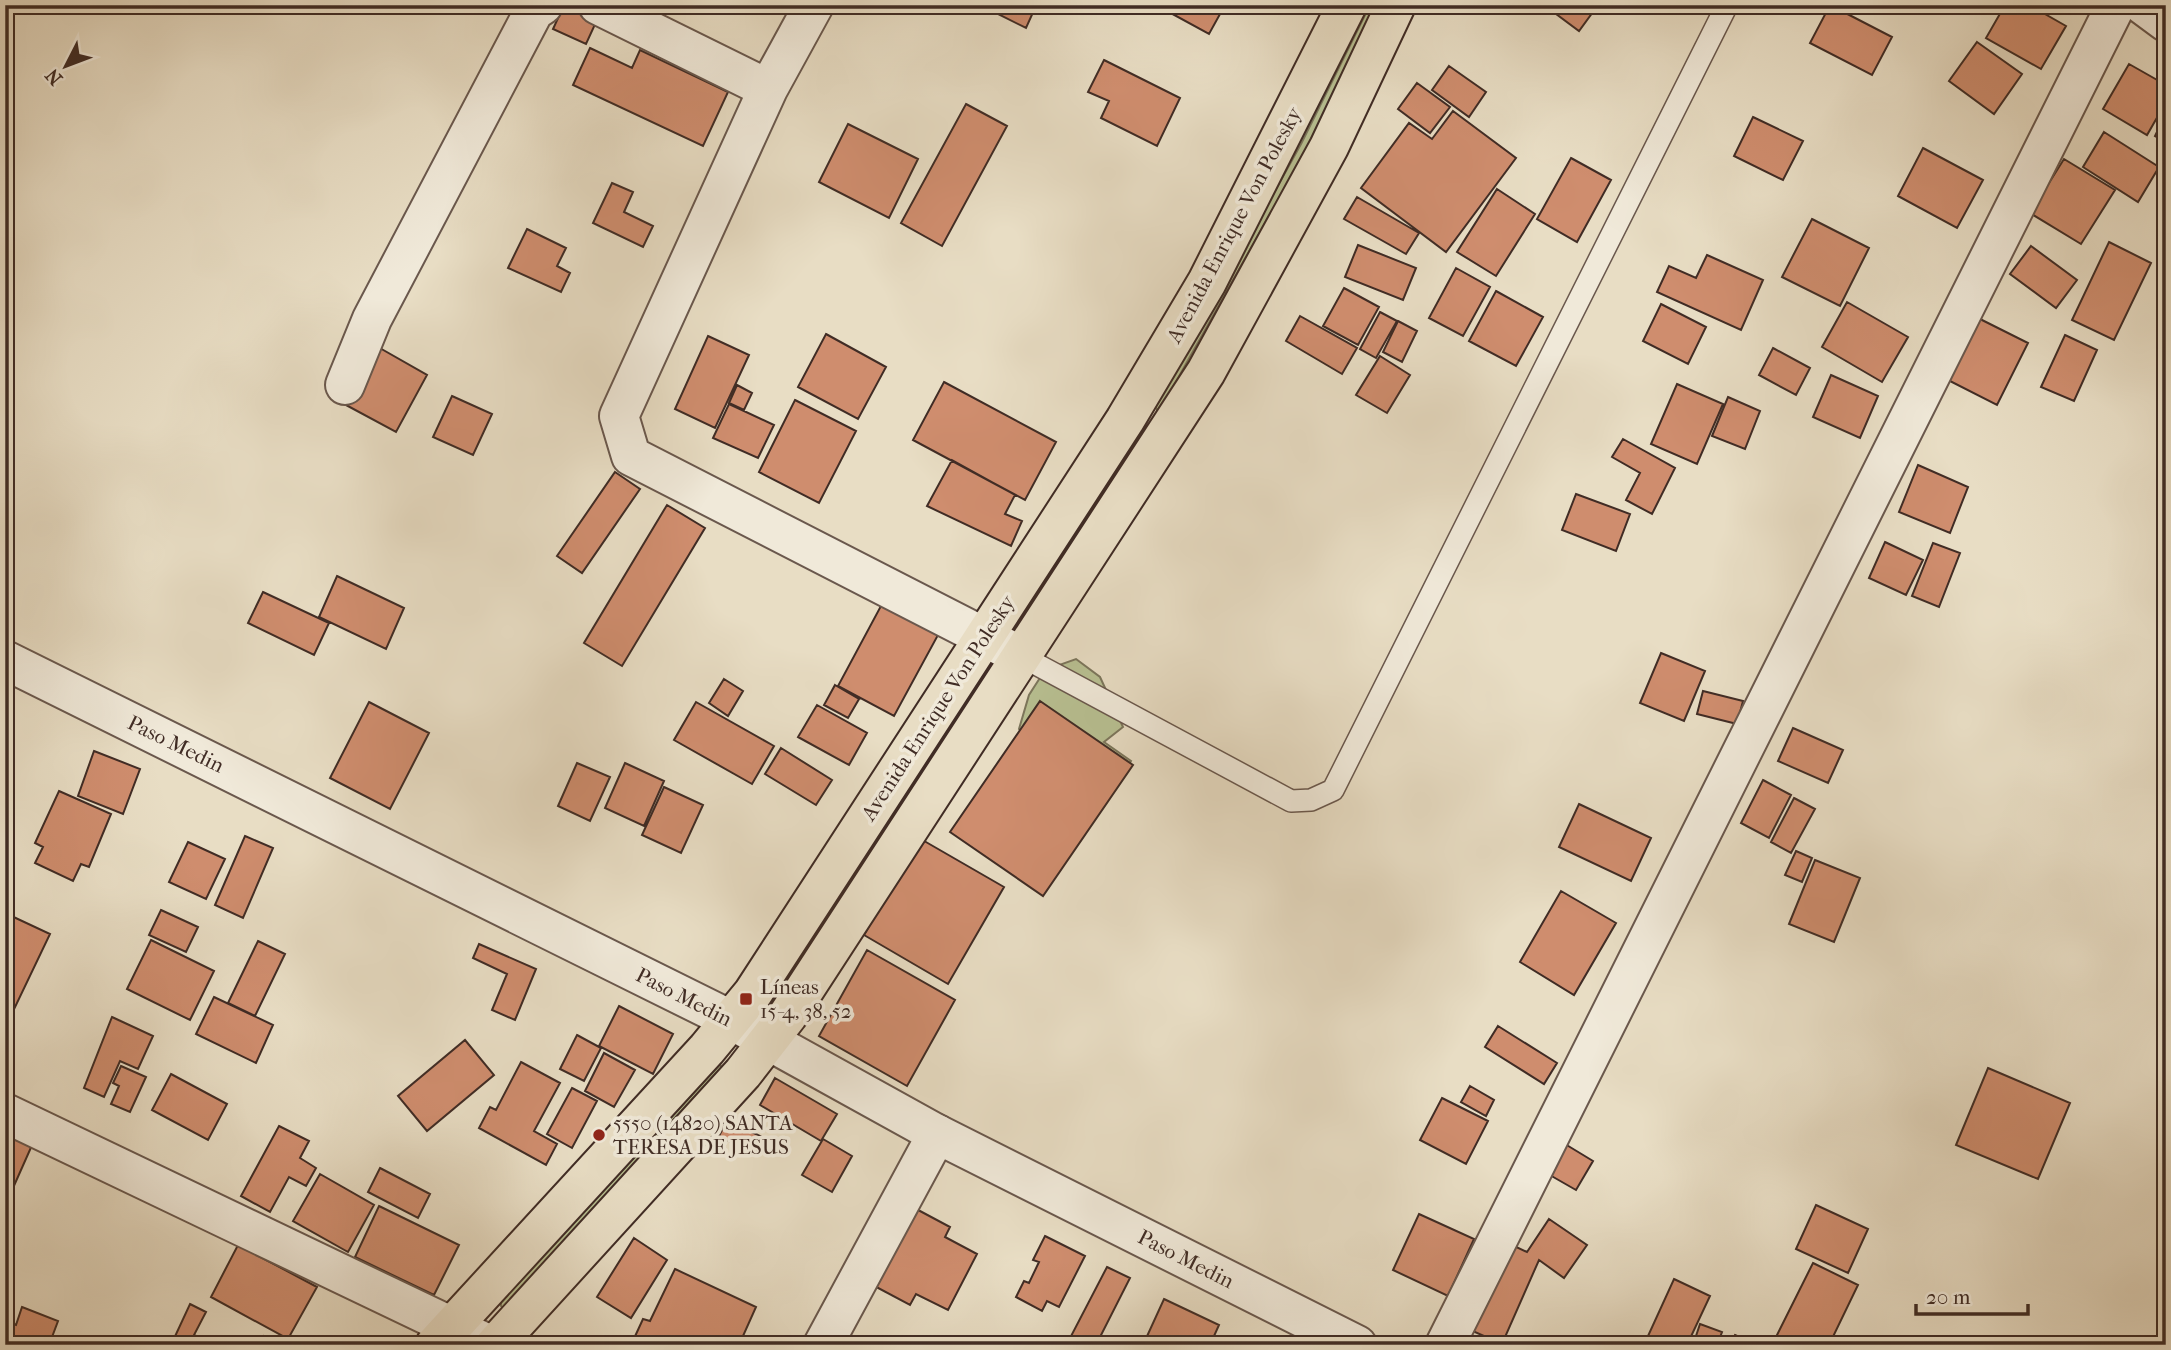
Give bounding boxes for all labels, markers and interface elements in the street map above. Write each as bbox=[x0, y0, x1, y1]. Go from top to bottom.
north arrow bbox=[32, 32, 102, 102]
text: N bbox=[41, 64, 67, 89]
street label: Avenida Enrique Von Polesky bbox=[1161, 102, 1307, 348]
street label: Avenida Enrique Von Polesky bbox=[856, 590, 1020, 826]
street label: Paso Medin bbox=[124, 710, 228, 778]
street label: Paso Medin bbox=[632, 963, 736, 1031]
place label: Líneas 15-4, 38, 52 bbox=[760, 975, 852, 1023]
marker: Líneas 15-4, 38, 52 bbox=[738, 991, 754, 1007]
place label: 5550 (14820) SANTA TERESA DE JESUS bbox=[613, 1111, 793, 1159]
marker: 5550 (14820) SANTA TERESA DE JESUS bbox=[591, 1127, 607, 1143]
street label: Paso Medin bbox=[1134, 1225, 1238, 1293]
scale bar bbox=[1916, 1273, 2028, 1317]
text: 20 m bbox=[1926, 1285, 1971, 1309]

